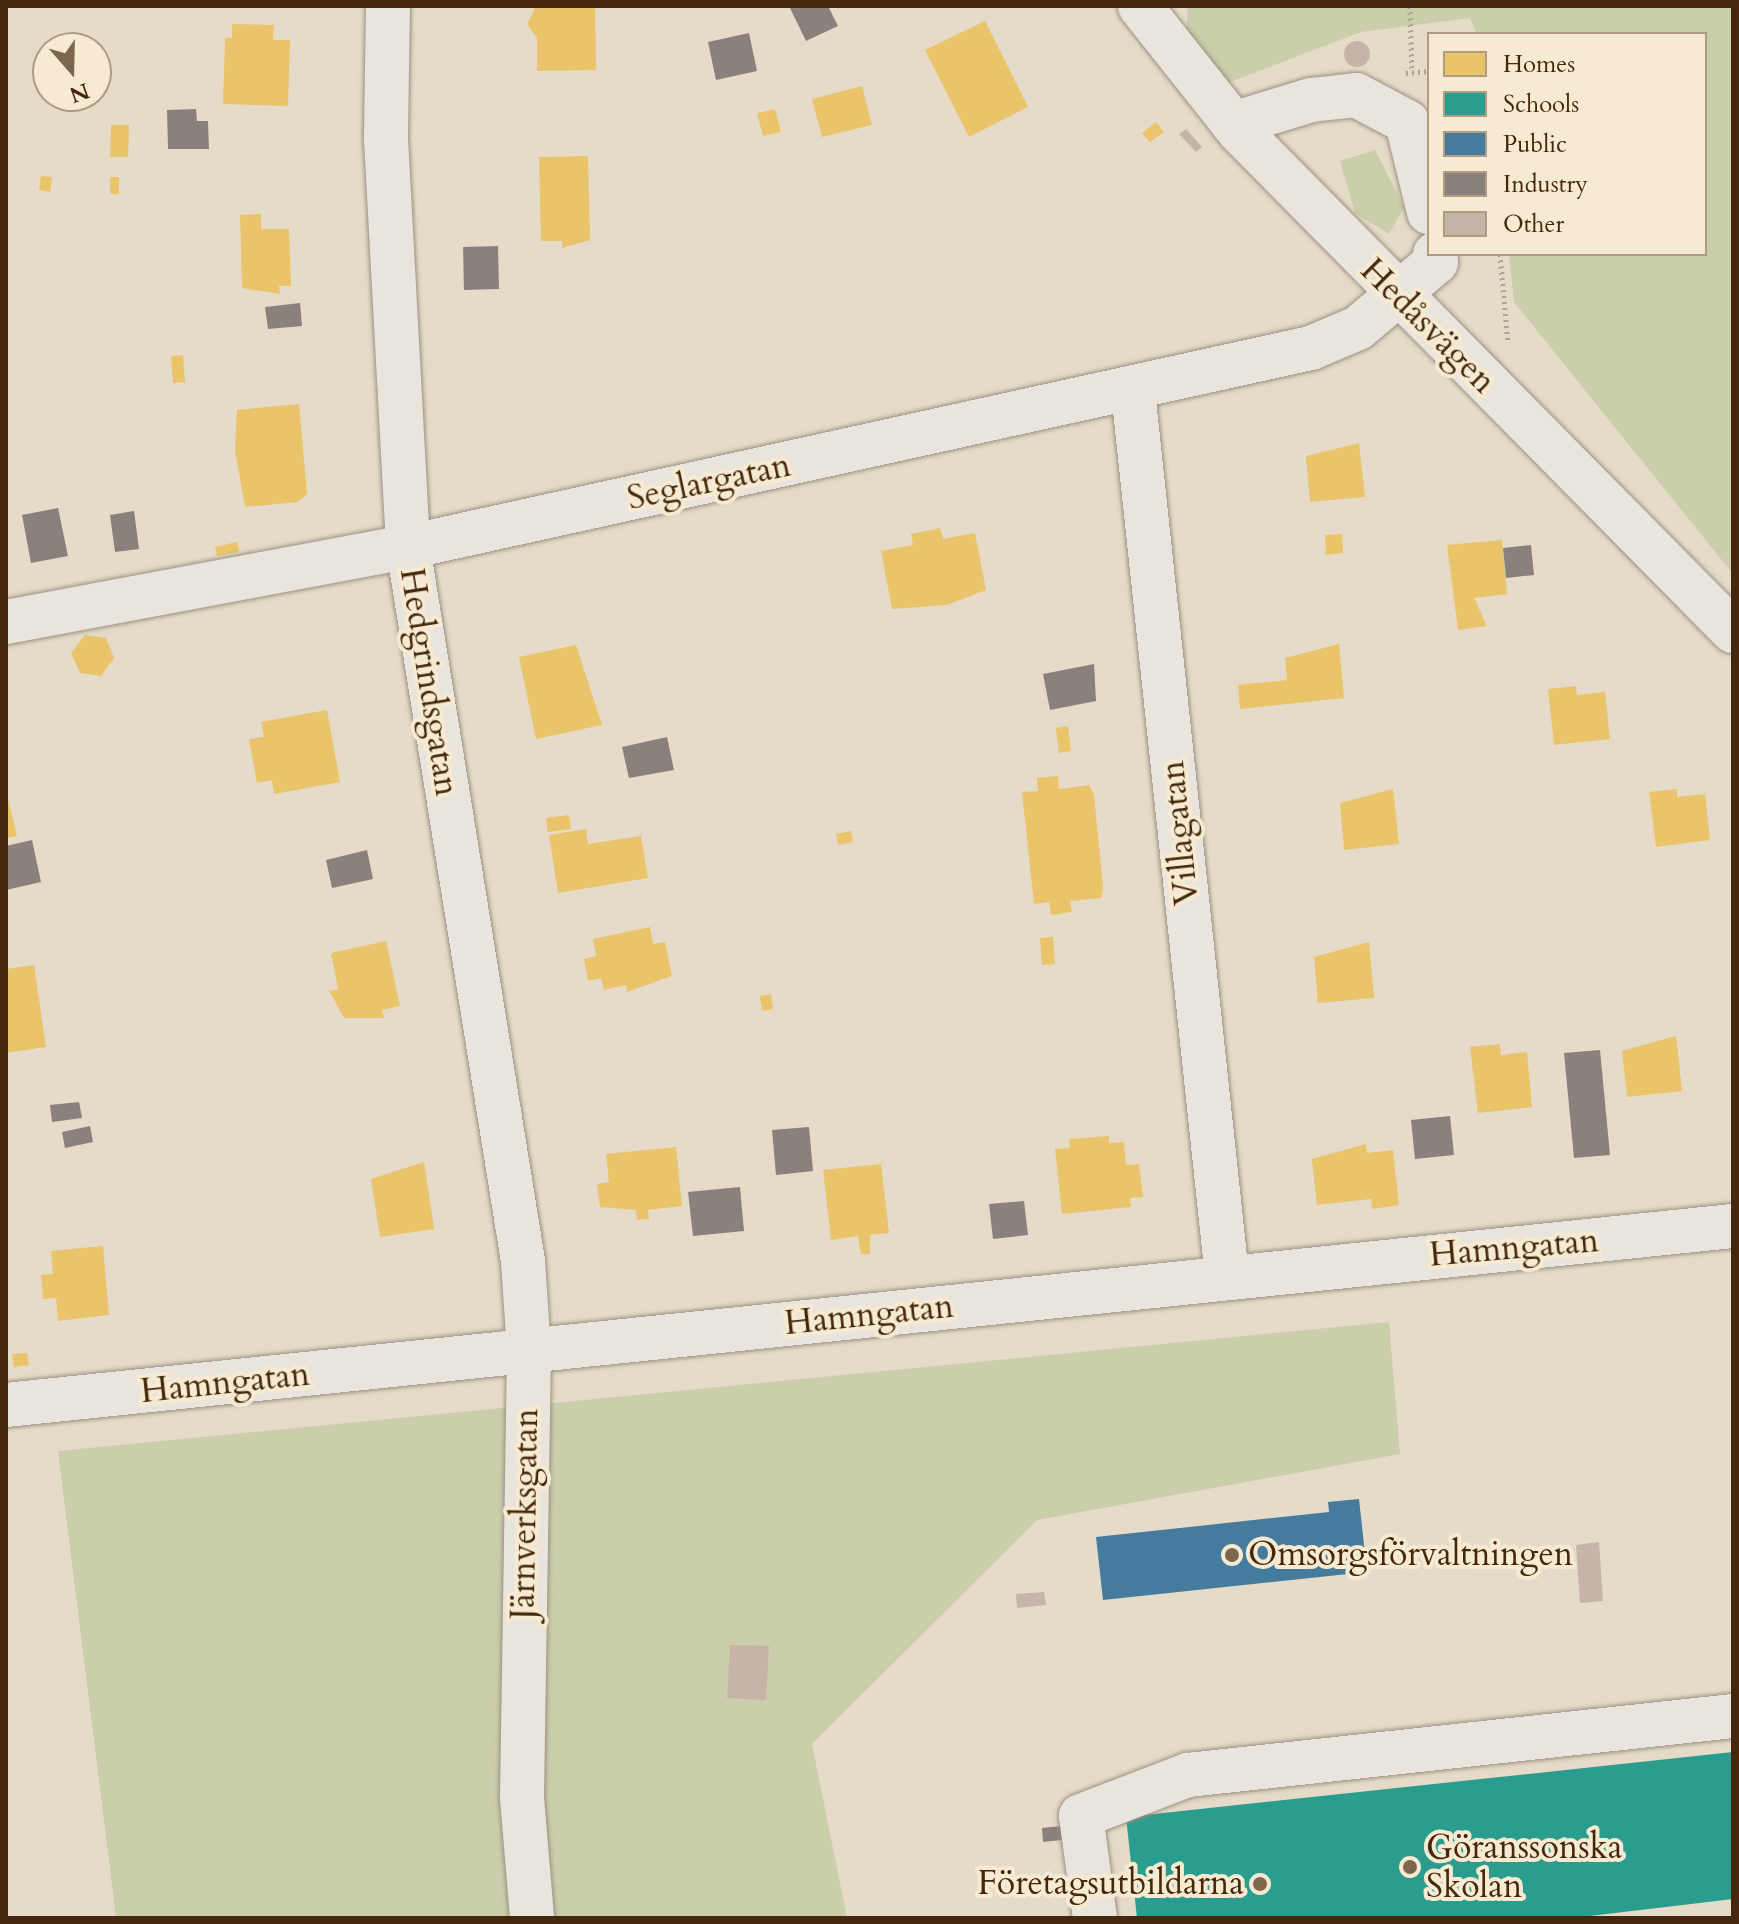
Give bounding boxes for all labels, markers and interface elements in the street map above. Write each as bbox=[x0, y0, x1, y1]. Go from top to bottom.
north arrow bbox=[32, 32, 112, 112]
legend bbox=[1427, 32, 1707, 256]
text: Homes bbox=[1503, 48, 1575, 81]
text: N bbox=[65, 75, 94, 110]
text: Schools bbox=[1503, 88, 1579, 121]
text: Public bbox=[1503, 128, 1567, 161]
text: Industry bbox=[1503, 168, 1588, 201]
text: Other bbox=[1503, 208, 1564, 241]
street label: Hedåsvägen bbox=[1352, 250, 1504, 402]
street label: Seglargatan bbox=[624, 445, 794, 519]
street label: Hedgrindsgatan bbox=[391, 565, 467, 799]
street label: Villagatan bbox=[1152, 759, 1208, 907]
street label: Hamngatan bbox=[1428, 1220, 1600, 1276]
street label: Hamngatan bbox=[782, 1286, 956, 1344]
street label: Hamngatan bbox=[138, 1354, 312, 1412]
street label: Järnverksgatan bbox=[503, 1408, 547, 1620]
place label: Omsorgsförvaltningen bbox=[1248, 1535, 1573, 1575]
marker: Omsorgsförvaltningen bbox=[1223, 1546, 1241, 1564]
place label: Göranssonska Skolan bbox=[1426, 1827, 1622, 1906]
marker: Göranssonska Skolan bbox=[1401, 1858, 1419, 1876]
place label: Företagsutbildarna bbox=[977, 1864, 1244, 1904]
marker: Företagsutbildarna bbox=[1251, 1875, 1269, 1893]

